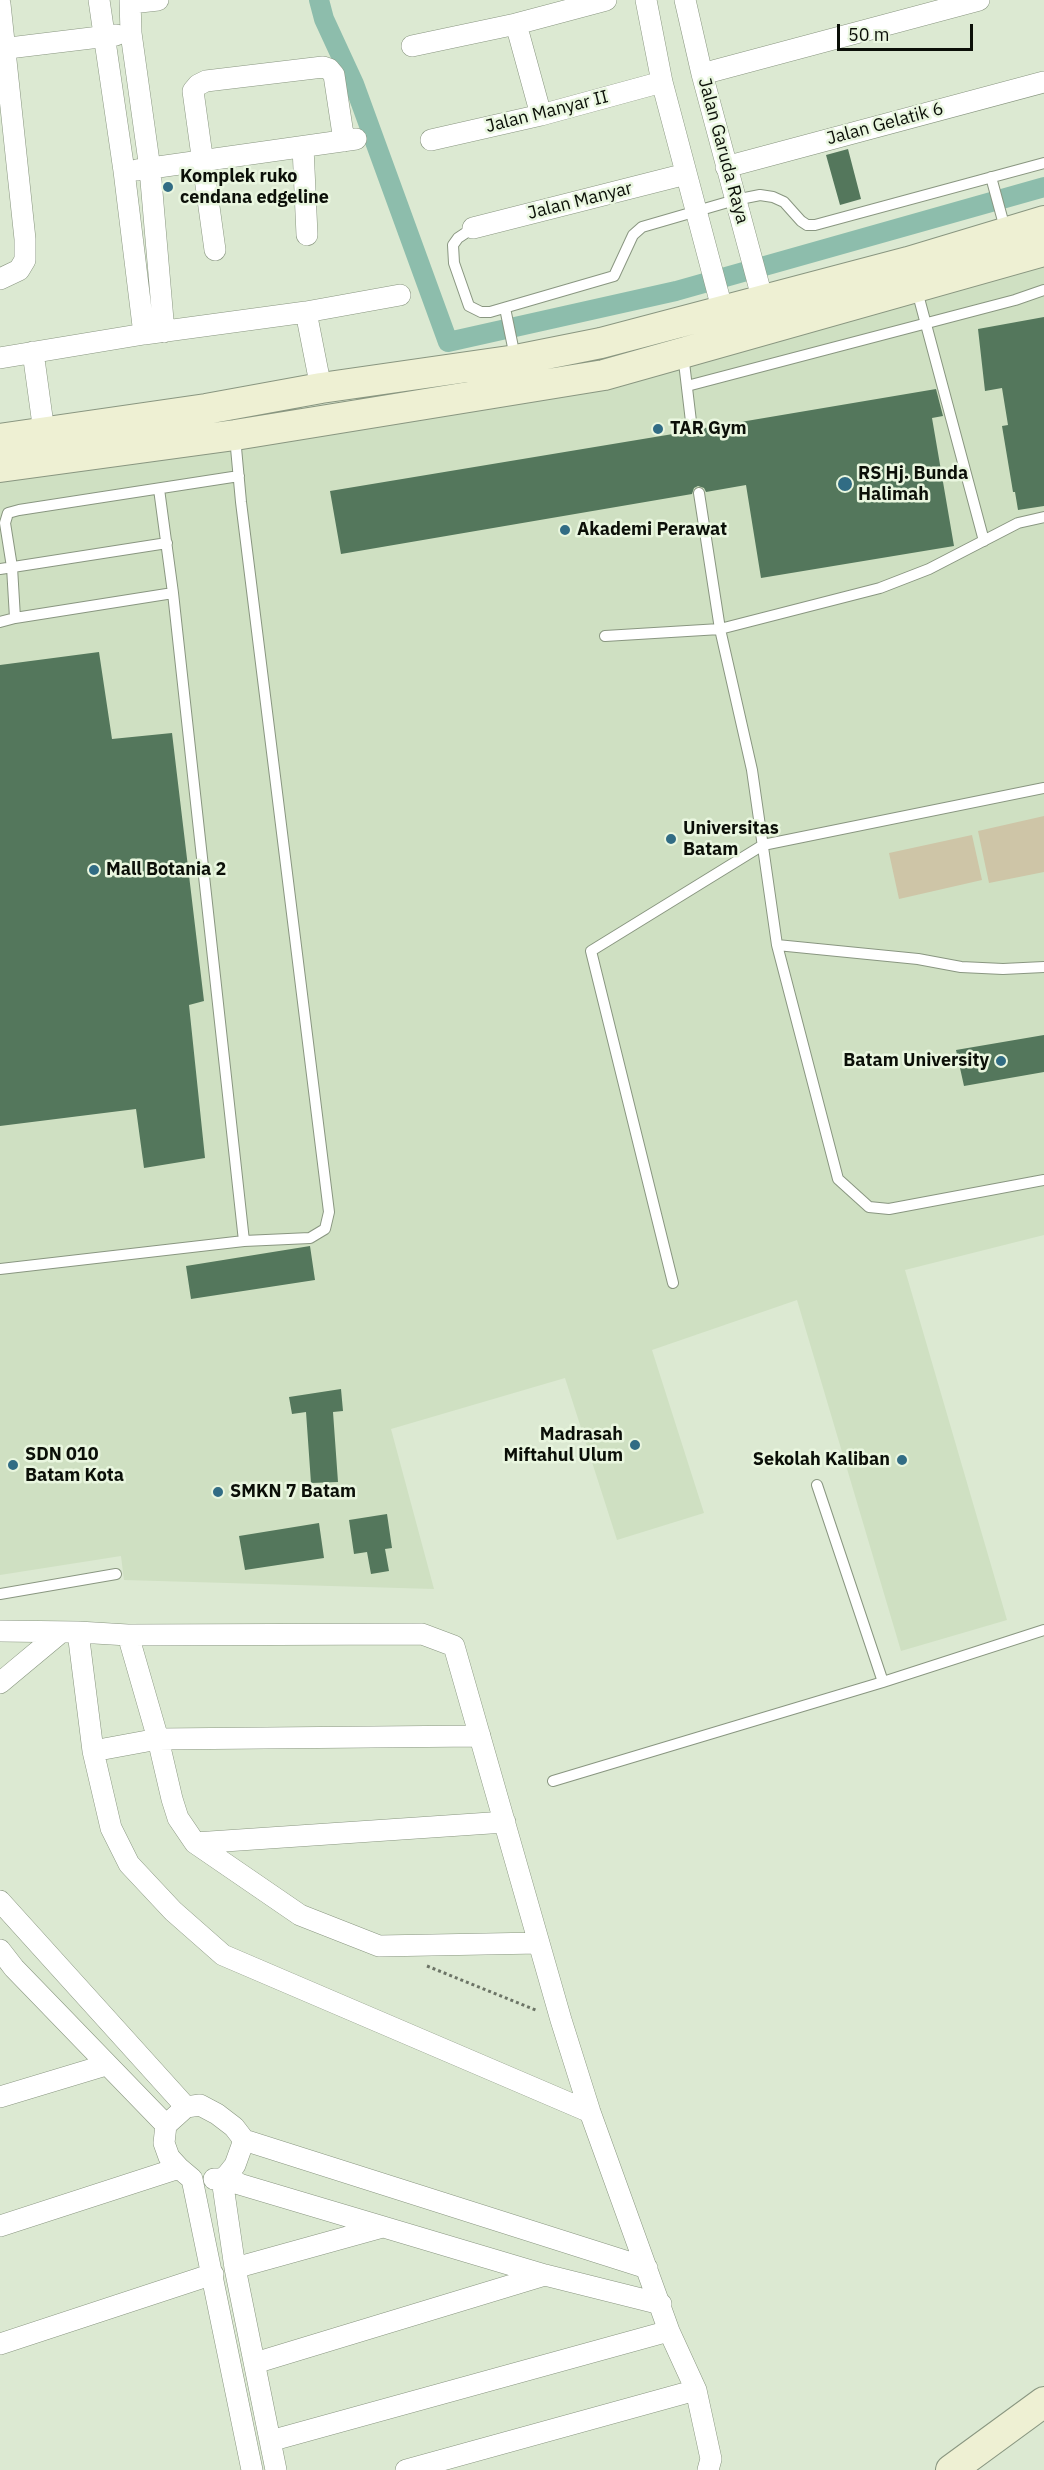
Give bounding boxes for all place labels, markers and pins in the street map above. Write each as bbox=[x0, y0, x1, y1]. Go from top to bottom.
place label: Komplek ruko cendana edgeline bbox=[180, 166, 329, 208]
marker: Komplek ruko cendana edgeline bbox=[161, 180, 175, 194]
place label: TAR Gym bbox=[670, 418, 747, 440]
marker: TAR Gym bbox=[651, 422, 665, 436]
place label: RS Hj. Bunda Halimah bbox=[858, 463, 968, 506]
marker: RS Hj. Bunda Halimah bbox=[836, 475, 854, 493]
place label: Akademi Perawat bbox=[577, 519, 727, 541]
marker: Akademi Perawat bbox=[558, 523, 572, 537]
place label: Universitas Batam bbox=[683, 818, 779, 860]
marker: Universitas Batam bbox=[664, 832, 678, 846]
place label: Mall Botania 2 bbox=[106, 859, 226, 881]
marker: Mall Botania 2 bbox=[87, 863, 101, 877]
place label: Batam University bbox=[843, 1050, 989, 1072]
marker: Batam University bbox=[994, 1054, 1008, 1068]
place label: Madrasah Miftahul Ulum bbox=[504, 1424, 623, 1466]
marker: Madrasah Miftahul Ulum bbox=[628, 1438, 642, 1452]
place label: SDN 010 Batam Kota bbox=[25, 1444, 124, 1486]
place label: Sekolah Kaliban bbox=[753, 1449, 890, 1471]
marker: Sekolah Kaliban bbox=[895, 1453, 909, 1467]
marker: SDN 010 Batam Kota bbox=[6, 1458, 20, 1472]
place label: SMKN 7 Batam bbox=[230, 1481, 356, 1503]
marker: SMKN 7 Batam bbox=[211, 1485, 225, 1499]

